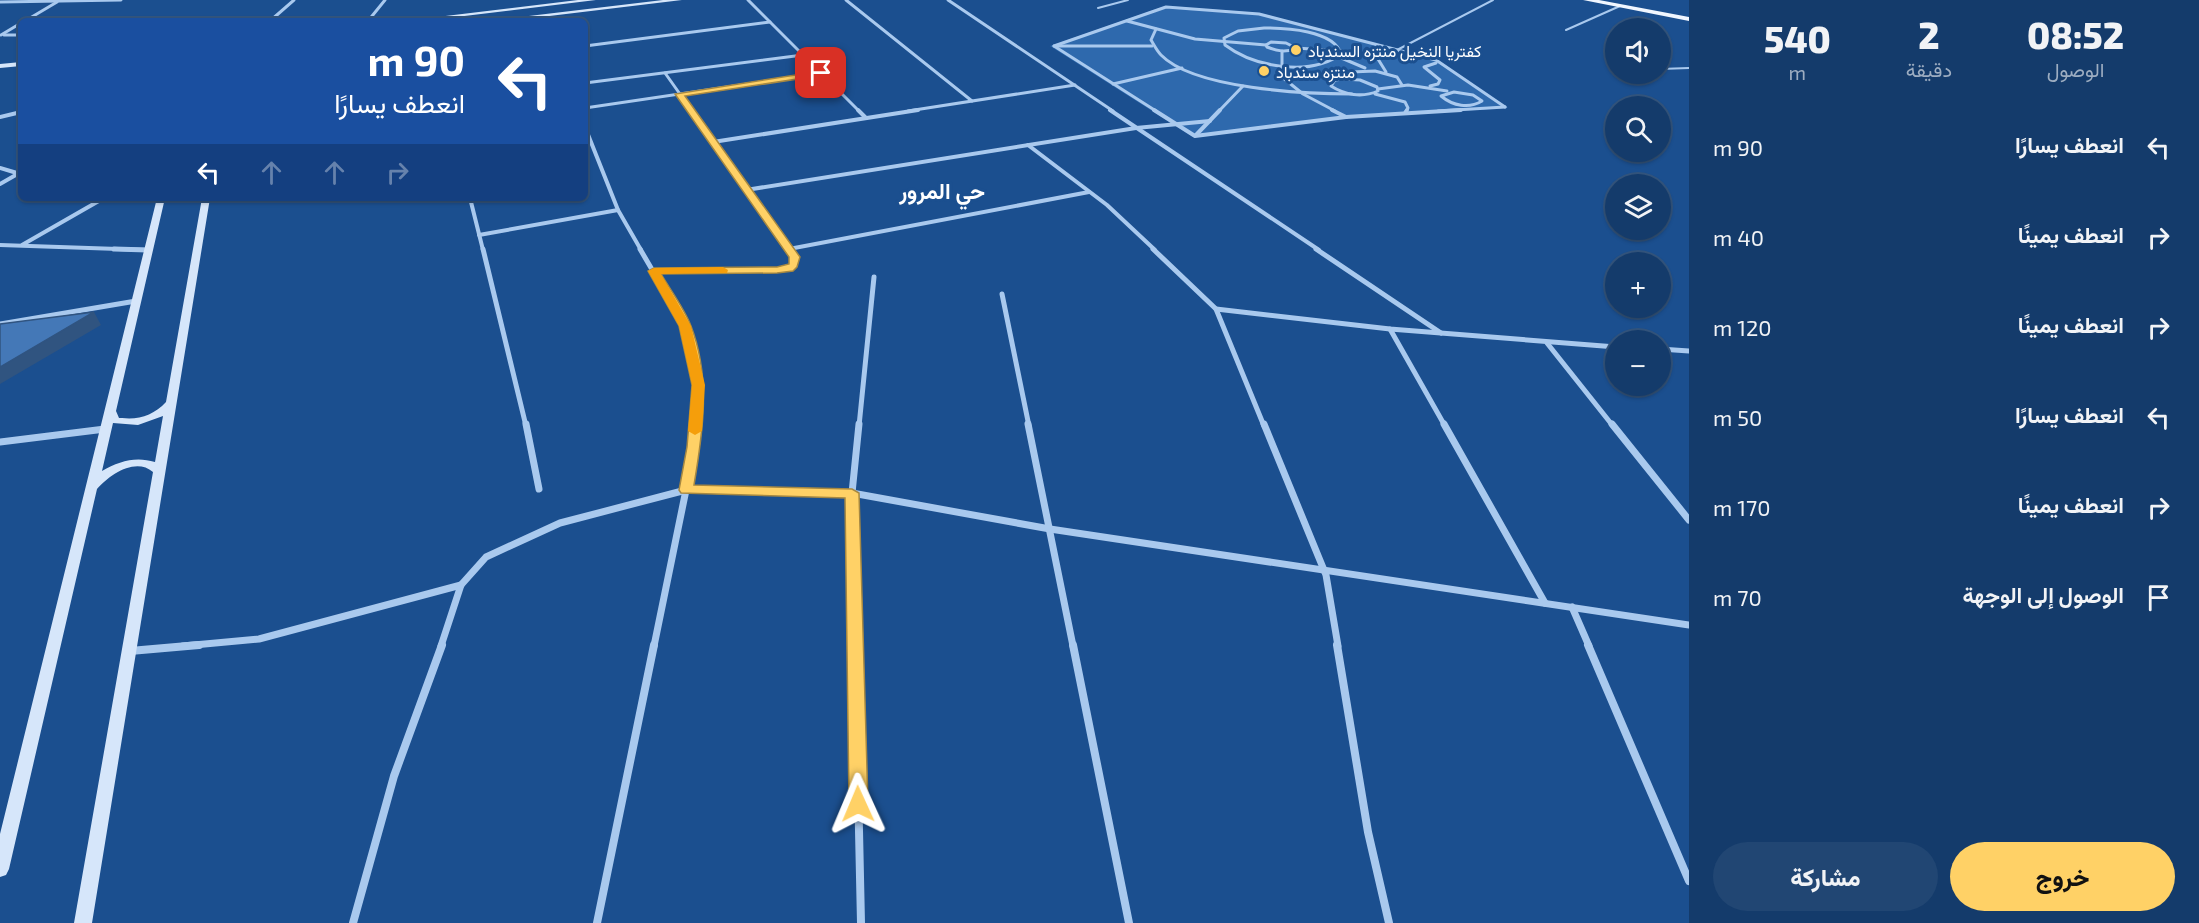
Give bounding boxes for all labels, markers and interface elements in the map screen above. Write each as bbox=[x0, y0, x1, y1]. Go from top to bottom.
text: 2 bbox=[1918, 13, 1940, 56]
text: 08:52 bbox=[2027, 13, 2124, 56]
text: 540 bbox=[1764, 17, 1831, 60]
map controls bbox=[1605, 18, 1671, 396]
button: sound bbox=[1605, 18, 1671, 84]
text: 90 m bbox=[368, 34, 465, 84]
place label: كفتريا النخيل منتزه السندباد bbox=[1308, 41, 1481, 62]
icon: left bbox=[486, 42, 564, 120]
marker: كفتريا النخيل منتزه السندباد bbox=[1289, 43, 1303, 57]
pin bbox=[795, 47, 846, 98]
icon: arrive bbox=[804, 56, 837, 89]
text: دقيقة bbox=[1906, 57, 1952, 81]
text: الوصول bbox=[2047, 57, 2104, 81]
text: m bbox=[1789, 60, 1806, 84]
place label: منتزه سندباد bbox=[1276, 62, 1355, 83]
marker: منتزه سندباد bbox=[1257, 64, 1271, 78]
text: انعطف يسارًا bbox=[334, 86, 465, 118]
button: search bbox=[1605, 96, 1671, 162]
text: انعطف يسارًا bbox=[2015, 131, 2124, 157]
icon: left bbox=[2142, 131, 2175, 164]
text: 90 m bbox=[1713, 134, 1763, 160]
icon: left bbox=[192, 156, 225, 189]
icon: ahead bbox=[255, 156, 288, 189]
icon: ahead bbox=[318, 156, 351, 189]
icon: right bbox=[381, 156, 414, 189]
button: layers bbox=[1605, 174, 1671, 240]
district label: حي المرور bbox=[898, 177, 985, 210]
text: انعطف يمينًا bbox=[2018, 221, 2124, 247]
icon: right bbox=[2142, 221, 2175, 254]
text: 40 m bbox=[1713, 224, 1764, 250]
button: + bbox=[1605, 252, 1671, 318]
text: انعطف يمينًا bbox=[2018, 311, 2124, 337]
icon: right bbox=[2142, 311, 2175, 344]
text: 120 m bbox=[1713, 314, 1772, 340]
button: − bbox=[1605, 330, 1671, 396]
text: انعطف يسارًا bbox=[2015, 401, 2124, 427]
icon: left bbox=[2142, 401, 2175, 434]
text: 50 m bbox=[1713, 404, 1762, 430]
text: انعطف يمينًا bbox=[2018, 491, 2124, 517]
icon: right bbox=[2142, 491, 2175, 524]
text: 170 m bbox=[1713, 494, 1770, 520]
text: الوصول إلى الوجهة bbox=[1962, 581, 2124, 607]
icon: arrive bbox=[2142, 581, 2175, 614]
text: 70 m bbox=[1713, 584, 1762, 610]
position arrow bbox=[826, 772, 890, 836]
button: مشاركة bbox=[1713, 842, 1938, 911]
button: خروج bbox=[1950, 842, 2175, 911]

